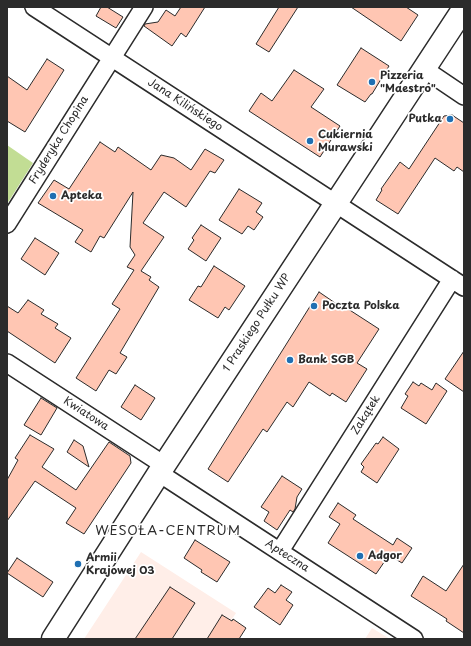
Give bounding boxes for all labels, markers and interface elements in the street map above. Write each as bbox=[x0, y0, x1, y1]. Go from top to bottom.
place label: Pizzeria "Maestro" bbox=[380, 69, 436, 95]
street label: Jana Kilińskiego bbox=[145, 76, 225, 134]
marker: Pizzeria "Maestro" bbox=[367, 77, 377, 87]
street label: Fryderyka Chopina bbox=[26, 93, 92, 187]
place label: Putka bbox=[408, 112, 442, 126]
marker: Putka bbox=[445, 114, 455, 124]
place label: Cukiernia Murawski bbox=[318, 128, 373, 154]
marker: Cukiernia Murawski bbox=[305, 136, 315, 146]
place label: Apteka bbox=[61, 189, 102, 203]
marker: Apteka bbox=[48, 191, 58, 201]
street label: 1 Praskiego Pułku WP bbox=[220, 271, 294, 375]
place label: Poczta Polska bbox=[322, 299, 400, 313]
marker: Poczta Polska bbox=[309, 301, 319, 311]
place label: Bank SGB bbox=[298, 353, 354, 367]
marker: Bank SGB bbox=[285, 355, 295, 365]
street label: Zakątek bbox=[349, 393, 383, 437]
street label: Kwiatowa bbox=[61, 395, 111, 433]
district label: WESOŁA-CENTRUM bbox=[96, 523, 240, 539]
street label: Apteczna bbox=[263, 537, 311, 575]
place label: Adgor bbox=[368, 549, 402, 563]
place label: Armii Krajowej 03 bbox=[86, 551, 154, 577]
marker: Adgor bbox=[355, 551, 365, 561]
marker: Armii Krajowej 03 bbox=[73, 559, 83, 569]

